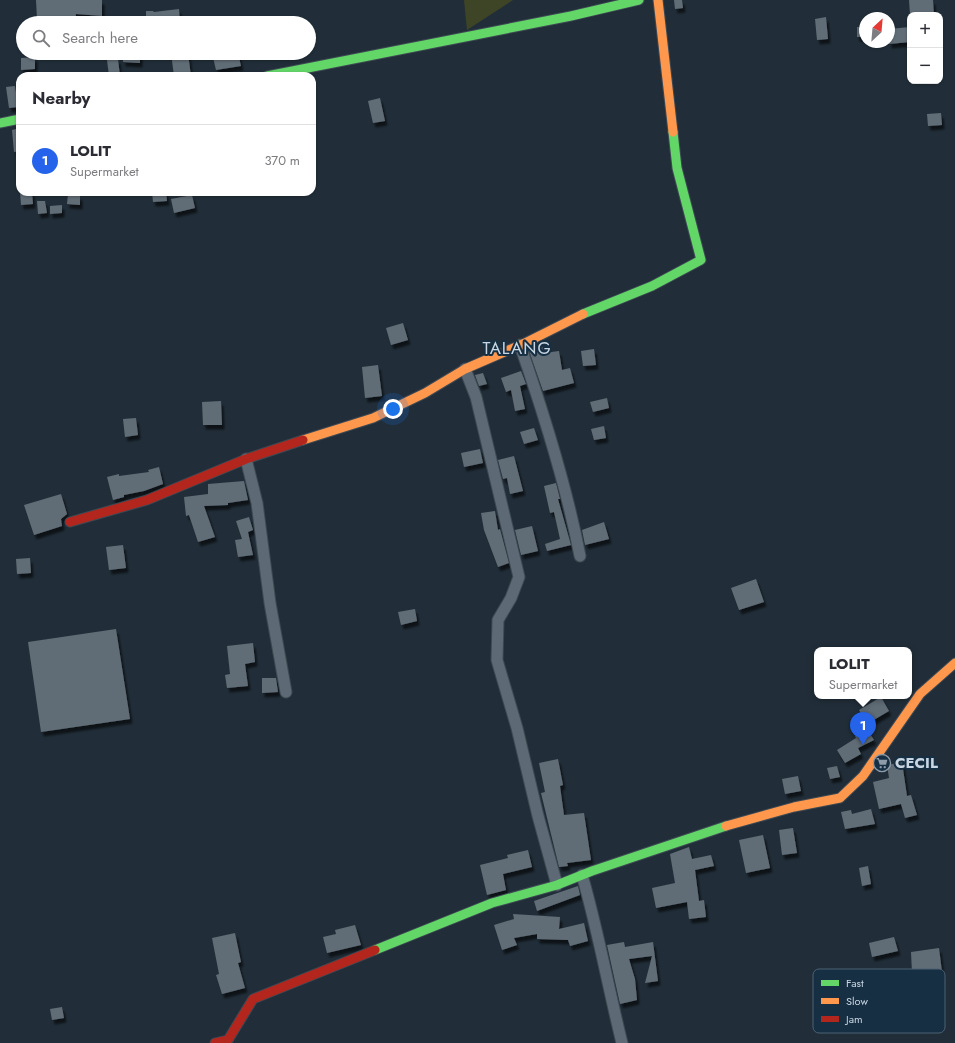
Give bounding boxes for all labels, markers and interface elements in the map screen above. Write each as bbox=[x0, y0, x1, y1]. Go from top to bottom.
north arrow bbox=[859, 12, 895, 48]
map controls bbox=[907, 12, 943, 84]
button: + bbox=[907, 12, 943, 48]
search box bbox=[16, 16, 316, 60]
icon: search bbox=[30, 27, 52, 49]
text: Search here bbox=[62, 27, 138, 49]
button: − bbox=[907, 48, 943, 84]
text: Nearby bbox=[32, 86, 90, 110]
text: LOLIT bbox=[70, 140, 111, 162]
text: 1 bbox=[42, 151, 48, 170]
text: 370 m bbox=[264, 151, 300, 170]
text: Supermarket bbox=[70, 162, 139, 181]
district label: TALANG bbox=[482, 336, 552, 360]
your location bbox=[383, 399, 403, 419]
popup bbox=[814, 647, 912, 699]
text: LOLIT bbox=[829, 653, 870, 675]
text: Supermarket bbox=[829, 675, 897, 694]
pin: 1 bbox=[850, 712, 876, 745]
place label: CECIL bbox=[895, 752, 938, 774]
supermarket icon: CECIL bbox=[872, 753, 892, 773]
legend bbox=[813, 969, 945, 1033]
text: Fast bbox=[846, 975, 864, 991]
text: Slow bbox=[846, 993, 868, 1009]
text: Jam bbox=[844, 1011, 863, 1027]

